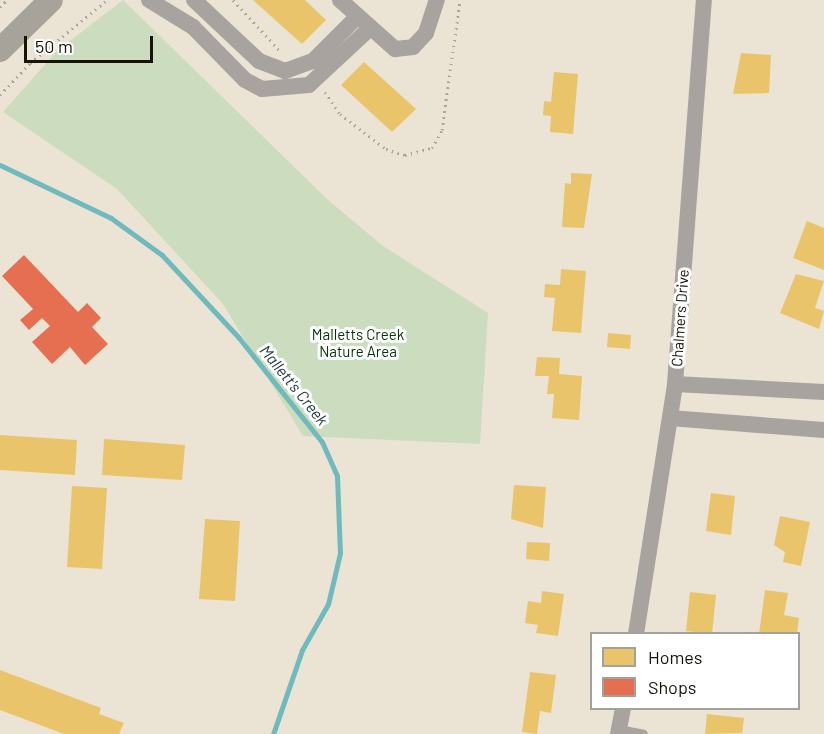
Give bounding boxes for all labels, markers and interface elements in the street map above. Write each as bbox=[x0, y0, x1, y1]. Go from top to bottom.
scale bar bbox=[27, 24, 156, 62]
text: 50 m bbox=[35, 35, 73, 57]
street label: Chalmers Drive bbox=[668, 269, 692, 367]
park label: Malletts Creek Nature Area bbox=[312, 325, 404, 360]
water label: Mallett's Creek bbox=[256, 341, 332, 429]
legend bbox=[590, 632, 800, 710]
text: Homes bbox=[648, 646, 702, 668]
text: Shops bbox=[648, 676, 697, 698]

